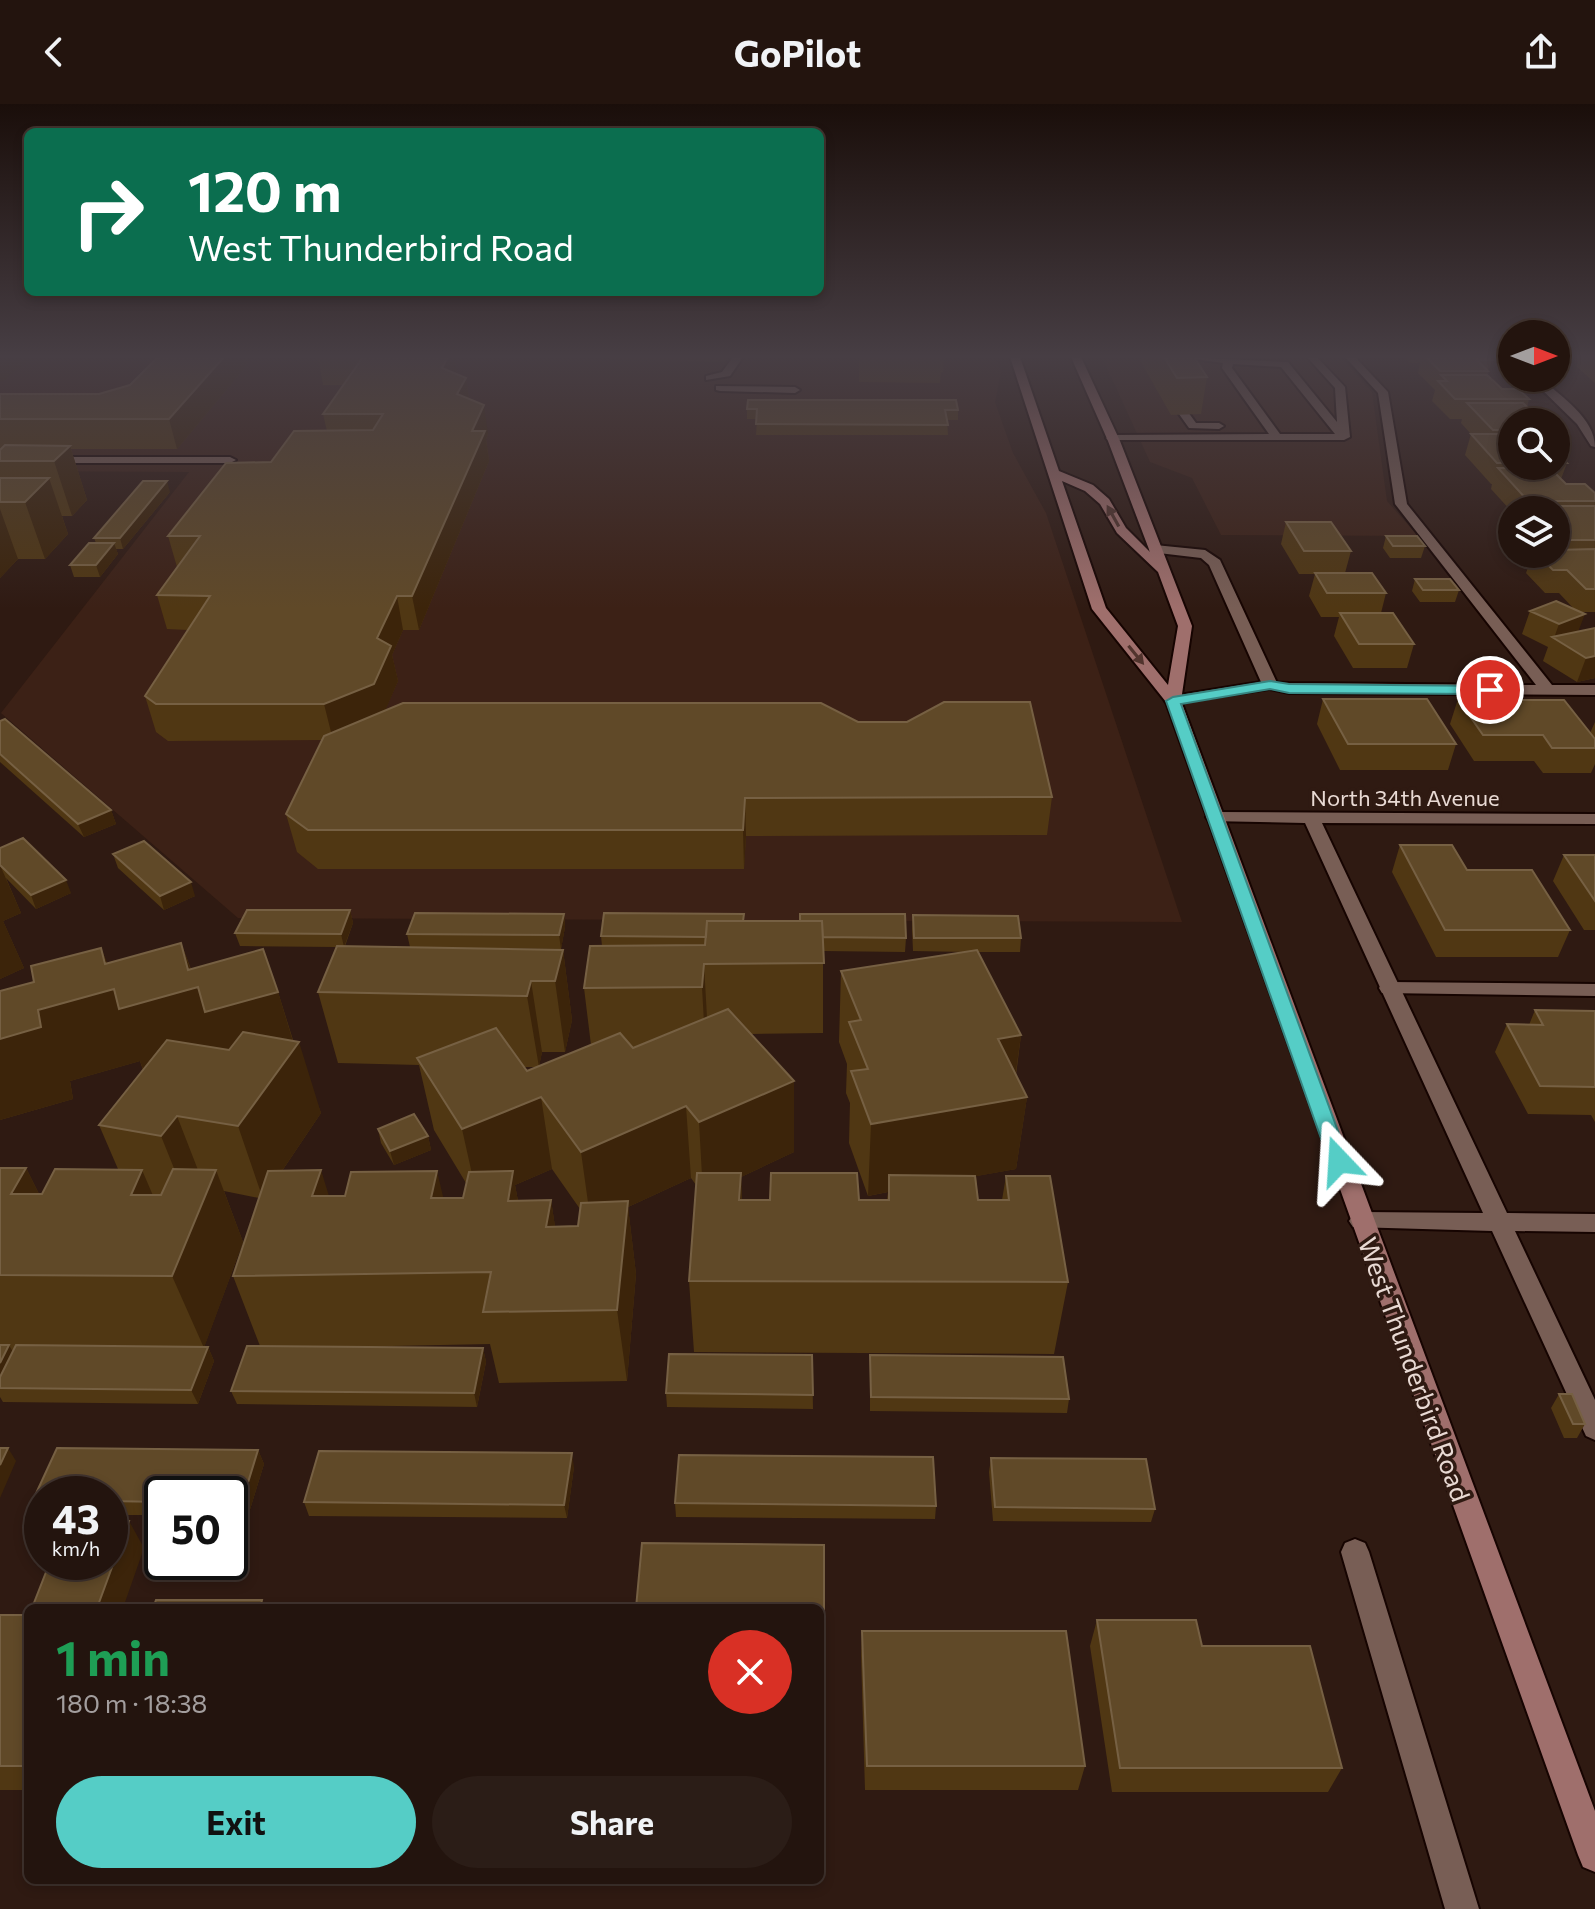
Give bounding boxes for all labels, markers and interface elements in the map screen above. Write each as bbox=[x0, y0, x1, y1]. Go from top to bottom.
icon: back bbox=[32, 30, 76, 74]
text: GoPilot bbox=[734, 30, 861, 74]
icon: share bbox=[1519, 30, 1563, 74]
text: 120 m bbox=[188, 155, 342, 224]
icon: right bbox=[56, 160, 160, 264]
text: West Thunderbird Road bbox=[188, 224, 574, 268]
north arrow bbox=[1498, 320, 1570, 392]
map controls bbox=[1498, 320, 1570, 568]
button: search bbox=[1498, 408, 1570, 480]
button: layers bbox=[1498, 496, 1570, 568]
one-way arrow bbox=[1106, 505, 1120, 528]
one-way arrow bbox=[1127, 645, 1143, 665]
pin bbox=[1456, 656, 1524, 724]
icon: arrive bbox=[1468, 668, 1512, 712]
street label: North 34th Avenue bbox=[1310, 784, 1500, 811]
position arrow bbox=[1297, 1119, 1381, 1203]
street label: West Thunderbird Road bbox=[1353, 1233, 1477, 1505]
speed limit sign: 50 bbox=[144, 1476, 248, 1580]
text: 43 bbox=[52, 1493, 100, 1542]
text: km/h bbox=[52, 1536, 100, 1560]
text: 1 min bbox=[56, 1627, 170, 1686]
button: close bbox=[708, 1630, 792, 1714]
text: 180 m · 18:38 bbox=[56, 1687, 207, 1718]
button: Exit bbox=[56, 1776, 416, 1868]
button: Share bbox=[432, 1776, 792, 1868]

